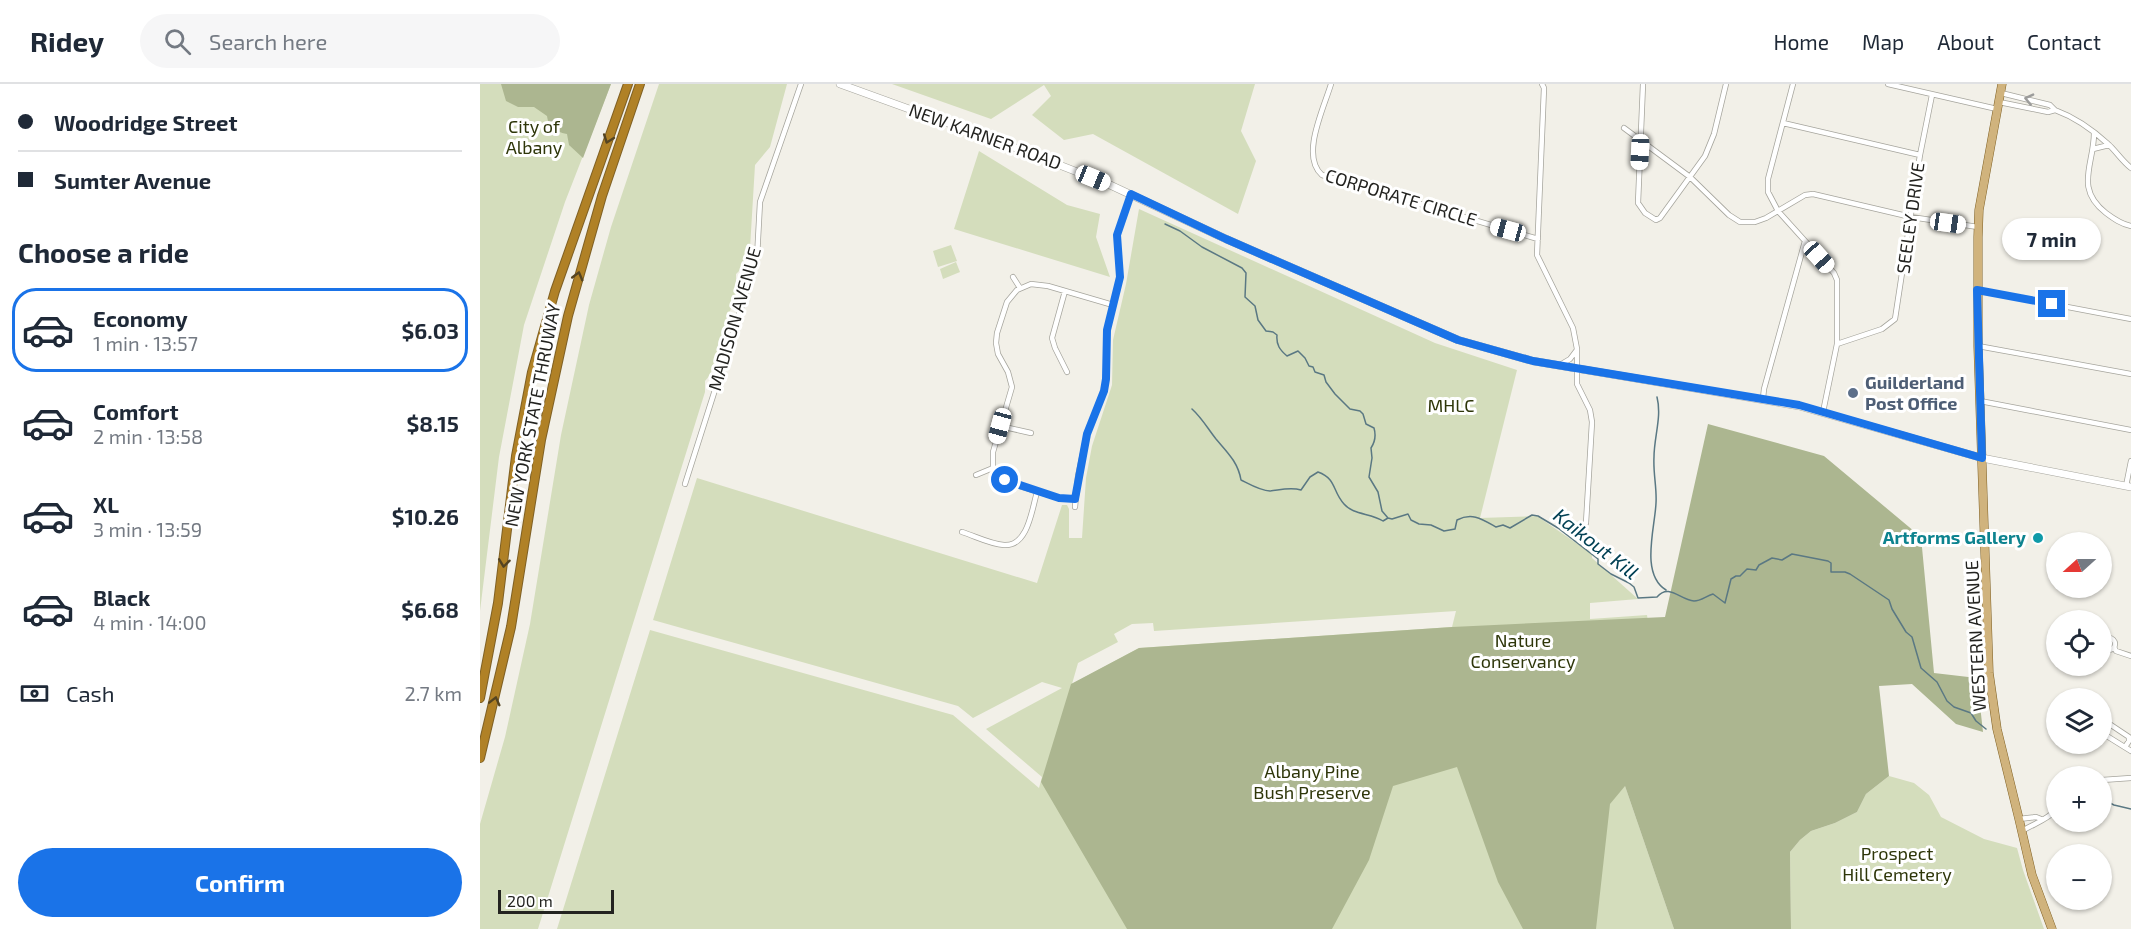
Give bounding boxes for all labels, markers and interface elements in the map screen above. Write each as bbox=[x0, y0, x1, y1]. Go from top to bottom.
search box bbox=[140, 14, 560, 68]
text: Ridey bbox=[30, 24, 104, 58]
icon: search bbox=[161, 25, 194, 58]
text: Search here bbox=[209, 28, 327, 54]
text: Home bbox=[1773, 29, 1829, 54]
text: Map bbox=[1862, 29, 1904, 54]
text: About bbox=[1937, 29, 1994, 54]
text: Contact bbox=[2027, 29, 2101, 54]
one-way arrow bbox=[2024, 94, 2034, 107]
street label: NEW KARNER ROAD bbox=[906, 98, 1065, 174]
text: Woodridge Street bbox=[54, 109, 238, 135]
park label: City of Albany bbox=[506, 115, 563, 158]
one-way arrow bbox=[603, 133, 616, 144]
car bbox=[1630, 134, 1650, 170]
street label: SEELEY DRIVE bbox=[1891, 161, 1929, 275]
car bbox=[1073, 163, 1113, 193]
street label: CORPORATE CIRCLE bbox=[1323, 164, 1480, 231]
text: Sumter Avenue bbox=[54, 167, 211, 193]
car bbox=[1929, 212, 1967, 234]
car bbox=[1488, 217, 1528, 243]
callout: 7 min bbox=[2002, 217, 2102, 259]
text: 7 min bbox=[2026, 227, 2077, 251]
text: Choose a ride bbox=[18, 236, 189, 268]
car bbox=[1800, 238, 1838, 276]
street label: MADISON AVENUE bbox=[703, 244, 765, 393]
one-way arrow bbox=[571, 271, 584, 281]
route end bbox=[2038, 290, 2065, 317]
street label: NEW YORK STATE THRUWAY bbox=[500, 300, 565, 528]
icon: car bbox=[21, 303, 75, 357]
text: Economy bbox=[93, 305, 188, 331]
text: $6.03 bbox=[402, 317, 459, 343]
text: 1 min · 13:57 bbox=[93, 331, 198, 355]
place label: Guilderland Post Office bbox=[1865, 371, 1965, 414]
marker: Guilderland Post Office bbox=[1846, 386, 1860, 400]
park label: MHLC bbox=[1427, 394, 1475, 416]
icon: car bbox=[21, 396, 75, 450]
text: Comfort bbox=[93, 398, 178, 424]
car bbox=[987, 406, 1013, 446]
text: $8.15 bbox=[406, 410, 459, 436]
text: 2 min · 13:58 bbox=[93, 424, 203, 448]
route start bbox=[991, 466, 1018, 493]
icon: car bbox=[21, 489, 75, 543]
text: XL bbox=[93, 491, 119, 517]
text: $10.26 bbox=[392, 503, 459, 529]
water label: Kaikout Kill bbox=[1549, 503, 1644, 584]
text: 3 min · 13:59 bbox=[93, 517, 202, 541]
place label: Artforms Gallery bbox=[1883, 526, 2027, 548]
marker: Artforms Gallery bbox=[2031, 531, 2045, 545]
north arrow bbox=[2046, 532, 2112, 598]
map controls bbox=[2046, 532, 2112, 910]
one-way arrow bbox=[498, 559, 510, 568]
street label: WESTERN AVENUE bbox=[1960, 560, 1990, 712]
icon: car bbox=[21, 582, 75, 636]
text: Black bbox=[93, 584, 150, 610]
text: $6.68 bbox=[401, 596, 459, 622]
text: 4 min · 14:00 bbox=[93, 610, 207, 634]
button: locate bbox=[2046, 610, 2112, 676]
park label: Nature Conservancy bbox=[1470, 629, 1576, 672]
icon: cash bbox=[18, 677, 51, 710]
text: Cash bbox=[66, 680, 115, 706]
text: 2.7 km bbox=[405, 681, 462, 705]
button: layers bbox=[2046, 688, 2112, 754]
one-way arrow bbox=[487, 696, 500, 706]
park label: Albany Pine Bush Preserve bbox=[1253, 760, 1371, 803]
button: + bbox=[2046, 766, 2112, 832]
park label: Prospect Hill Cemetery bbox=[1842, 842, 1952, 885]
button: − bbox=[2046, 844, 2112, 910]
button: Confirm bbox=[18, 848, 462, 917]
scale bar bbox=[498, 887, 614, 914]
text: 200 m bbox=[507, 891, 553, 910]

